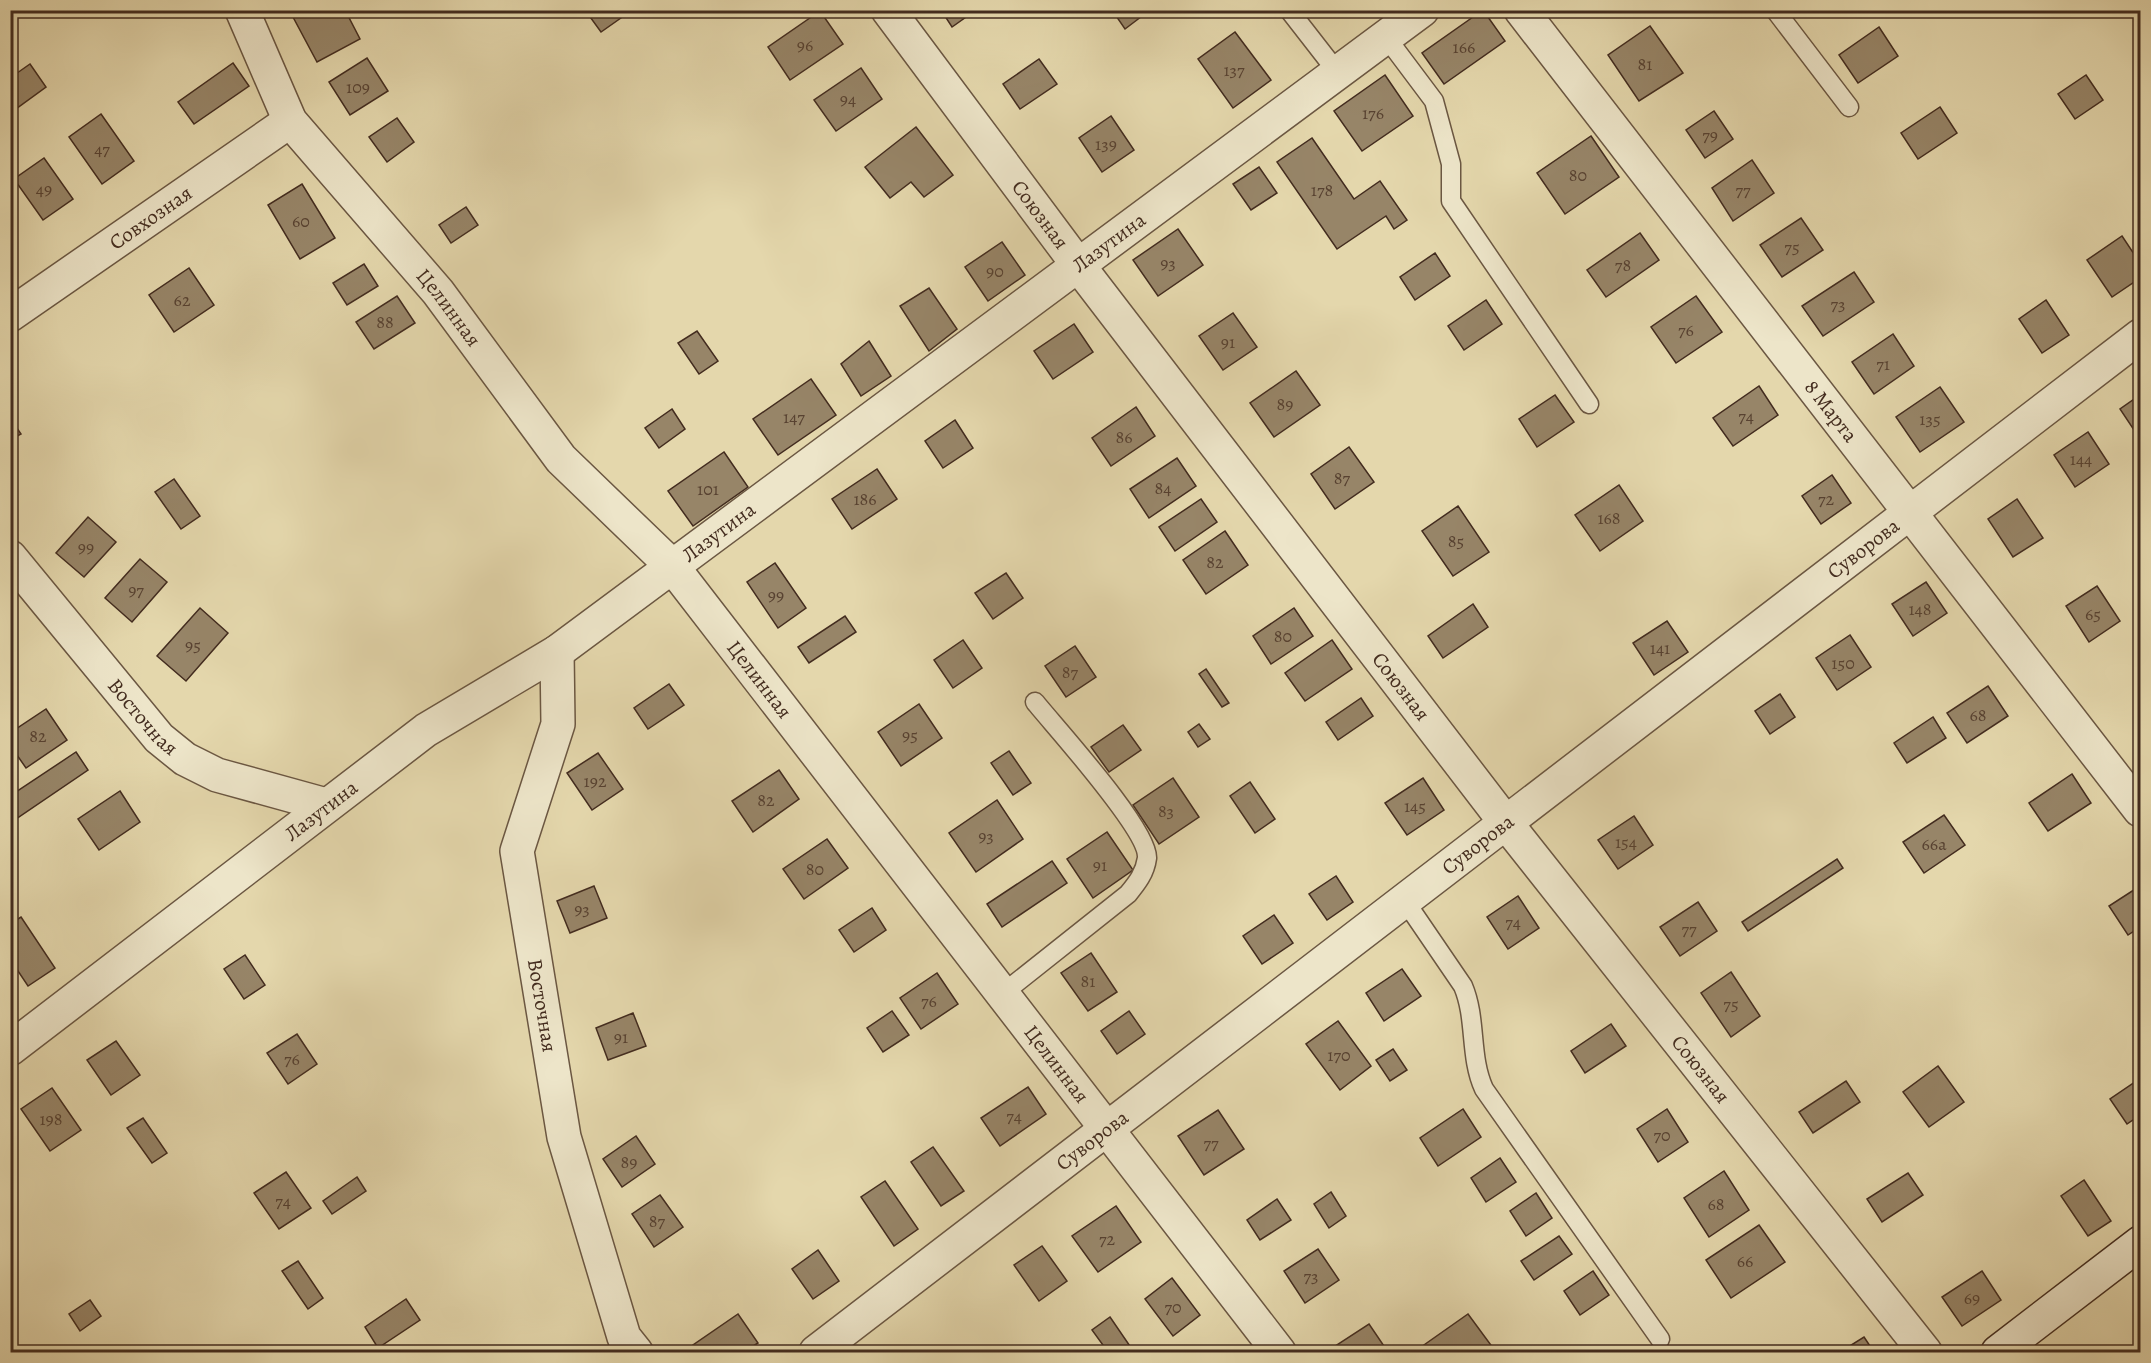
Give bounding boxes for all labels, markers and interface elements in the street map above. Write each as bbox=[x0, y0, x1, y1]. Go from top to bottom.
house number: 96 bbox=[797, 33, 813, 57]
house number: 166 bbox=[1453, 35, 1475, 59]
house number: 81 bbox=[1638, 52, 1652, 76]
house number: 137 bbox=[1223, 58, 1245, 82]
house number: 109 bbox=[346, 75, 370, 99]
house number: 94 bbox=[840, 87, 856, 111]
house number: 176 bbox=[1362, 101, 1384, 125]
house number: 79 bbox=[1702, 123, 1718, 147]
house number: 139 bbox=[1095, 132, 1117, 156]
house number: 47 bbox=[94, 137, 110, 161]
house number: 80 bbox=[1569, 163, 1587, 187]
street label: Союзная bbox=[1005, 174, 1075, 255]
house number: 49 bbox=[36, 177, 52, 201]
house number: 178 bbox=[1311, 178, 1333, 202]
house number: 77 bbox=[1735, 178, 1751, 202]
street label: Совхозная bbox=[104, 179, 198, 256]
street label: Лазутина bbox=[1066, 206, 1152, 279]
house number: 60 bbox=[292, 209, 310, 233]
house number: 75 bbox=[1784, 235, 1800, 259]
house number: 93 bbox=[1160, 251, 1176, 275]
house number: 78 bbox=[1615, 253, 1631, 277]
house number: 90 bbox=[986, 259, 1004, 283]
street label: Целинная bbox=[410, 263, 488, 352]
house number: 62 bbox=[174, 288, 191, 312]
house number: 73 bbox=[1830, 292, 1846, 316]
house number: 88 bbox=[376, 310, 394, 334]
house number: 76 bbox=[1678, 318, 1694, 342]
house number: 91 bbox=[1221, 330, 1235, 354]
house number: 71 bbox=[1876, 352, 1890, 376]
street label: 8 Марта bbox=[1798, 374, 1864, 448]
house number: 89 bbox=[1277, 392, 1293, 416]
house number: 74 bbox=[1738, 404, 1754, 428]
house number: 147 bbox=[783, 405, 805, 429]
house number: 135 bbox=[1919, 407, 1941, 431]
house number: 86 bbox=[1115, 425, 1133, 449]
house number: 144 bbox=[2070, 447, 2092, 471]
house number: 87 bbox=[1334, 466, 1351, 490]
house number: 84 bbox=[1155, 476, 1171, 500]
house number: 101 bbox=[697, 477, 719, 501]
house number: 186 bbox=[853, 487, 877, 511]
house number: 72 bbox=[1818, 487, 1834, 511]
street label: Лазутина bbox=[676, 495, 761, 569]
house number: 168 bbox=[1597, 506, 1621, 530]
street label: Суворова bbox=[1821, 511, 1905, 585]
house number: 85 bbox=[1448, 529, 1464, 553]
house number: 99 bbox=[78, 535, 94, 559]
house number: 82 bbox=[1206, 550, 1224, 574]
house number: 97 bbox=[128, 578, 144, 602]
house number: 99 bbox=[768, 583, 784, 607]
house number: 148 bbox=[1908, 597, 1932, 621]
house number: 65 bbox=[2085, 602, 2101, 626]
house number: 80 bbox=[1274, 624, 1292, 648]
house number: 95 bbox=[185, 633, 201, 657]
street label: Целинная bbox=[721, 635, 799, 724]
house number: 141 bbox=[1650, 636, 1670, 660]
street label: Союзная bbox=[1366, 646, 1437, 727]
house number: 150 bbox=[1831, 651, 1855, 675]
house number: 87 bbox=[1062, 660, 1079, 684]
street label: Восточная bbox=[101, 672, 184, 762]
house number: 68 bbox=[1969, 703, 1987, 727]
house number: 95 bbox=[902, 723, 918, 747]
house number: 82 bbox=[29, 724, 47, 748]
house number: 192 bbox=[584, 769, 607, 793]
street label: Лазутина bbox=[279, 773, 364, 847]
house number: 82 bbox=[757, 788, 775, 812]
house number: 145 bbox=[1404, 794, 1426, 818]
house number: 83 bbox=[1158, 799, 1174, 823]
street label: Суворова bbox=[1436, 807, 1520, 881]
house number: 93 bbox=[978, 824, 994, 848]
house number: 154 bbox=[1615, 830, 1637, 854]
house number: 66а bbox=[1922, 832, 1947, 856]
house number: 91 bbox=[1093, 853, 1107, 877]
house number: 80 bbox=[806, 857, 824, 881]
house number: 93 bbox=[574, 897, 590, 921]
house number: 74 bbox=[1505, 910, 1521, 934]
house number: 77 bbox=[1681, 917, 1697, 941]
street label: Восточная bbox=[521, 957, 564, 1054]
house number: 81 bbox=[1081, 969, 1095, 993]
house number: 76 bbox=[921, 989, 937, 1013]
house number: 75 bbox=[1723, 992, 1739, 1016]
street label: Целинная bbox=[1018, 1019, 1096, 1109]
house number: 91 bbox=[614, 1025, 628, 1049]
street label: Союзная bbox=[1665, 1029, 1737, 1109]
house number: 170 bbox=[1327, 1043, 1351, 1067]
house number: 76 bbox=[284, 1047, 300, 1071]
street label: Суворова bbox=[1050, 1103, 1134, 1177]
house number: 74 bbox=[1006, 1104, 1022, 1128]
house number: 198 bbox=[39, 1107, 63, 1131]
house number: 70 bbox=[1653, 1123, 1671, 1147]
house number: 77 bbox=[1203, 1131, 1219, 1155]
house number: 89 bbox=[621, 1150, 637, 1174]
house number: 74 bbox=[275, 1189, 291, 1213]
house number: 68 bbox=[1707, 1192, 1725, 1216]
house number: 87 bbox=[649, 1209, 666, 1233]
house number: 72 bbox=[1099, 1227, 1115, 1251]
house number: 66 bbox=[1737, 1249, 1753, 1273]
house number: 73 bbox=[1303, 1264, 1319, 1288]
house number: 69 bbox=[1964, 1286, 1980, 1310]
house number: 70 bbox=[1164, 1295, 1182, 1319]

